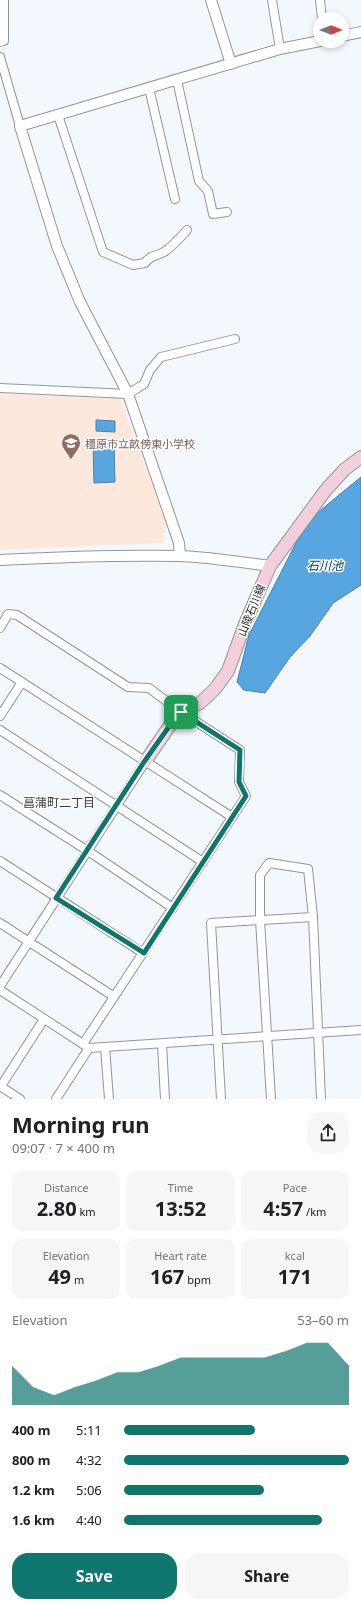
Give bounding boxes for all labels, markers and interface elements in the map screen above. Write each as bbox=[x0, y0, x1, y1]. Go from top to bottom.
north arrow bbox=[313, 12, 349, 48]
map controls bbox=[313, 12, 349, 48]
school or university icon: 橿原市立畝傍東小学校 bbox=[60, 432, 82, 460]
place label: 橿原市立畝傍東小学校 bbox=[85, 436, 195, 451]
water label: 石川池 bbox=[307, 557, 344, 574]
street label: 山陵石川線 bbox=[234, 582, 268, 638]
pin bbox=[164, 695, 198, 729]
icon: arrive bbox=[170, 701, 192, 723]
district label: 菖蒲町二丁目 bbox=[23, 794, 95, 811]
text: Morning run bbox=[12, 1109, 150, 1139]
button: share bbox=[307, 1112, 349, 1154]
text: 09:07 · 7 × 400 m bbox=[12, 1139, 115, 1157]
text: Distance bbox=[44, 1180, 88, 1195]
text: Time bbox=[168, 1180, 193, 1195]
text: Pace bbox=[283, 1180, 307, 1195]
text: 2.80 bbox=[37, 1195, 77, 1222]
text: 13:52 bbox=[155, 1195, 206, 1222]
text: 4:57 bbox=[263, 1195, 303, 1222]
text: km bbox=[77, 1204, 96, 1219]
text: /km bbox=[303, 1204, 326, 1219]
text: Elevation bbox=[43, 1248, 90, 1263]
text: Heart rate bbox=[154, 1248, 207, 1263]
text: kcal bbox=[285, 1248, 305, 1263]
text: 49 bbox=[48, 1263, 71, 1290]
text: 167 bbox=[150, 1263, 184, 1290]
text: 171 bbox=[278, 1263, 312, 1290]
text: m bbox=[71, 1272, 84, 1287]
text: bpm bbox=[184, 1272, 211, 1287]
text: Elevation bbox=[12, 1311, 68, 1329]
text: 53–60 m bbox=[297, 1311, 349, 1329]
text: 400 m bbox=[12, 1421, 50, 1439]
text: 5:11 bbox=[76, 1421, 102, 1439]
text: 800 m bbox=[12, 1451, 50, 1469]
text: 4:32 bbox=[76, 1451, 102, 1469]
text: 1.2 km bbox=[12, 1481, 55, 1499]
text: 5:06 bbox=[76, 1481, 102, 1499]
text: 1.6 km bbox=[12, 1511, 55, 1529]
text: 4:40 bbox=[76, 1511, 102, 1529]
button: Save bbox=[12, 1553, 177, 1599]
button: Share bbox=[185, 1553, 349, 1599]

